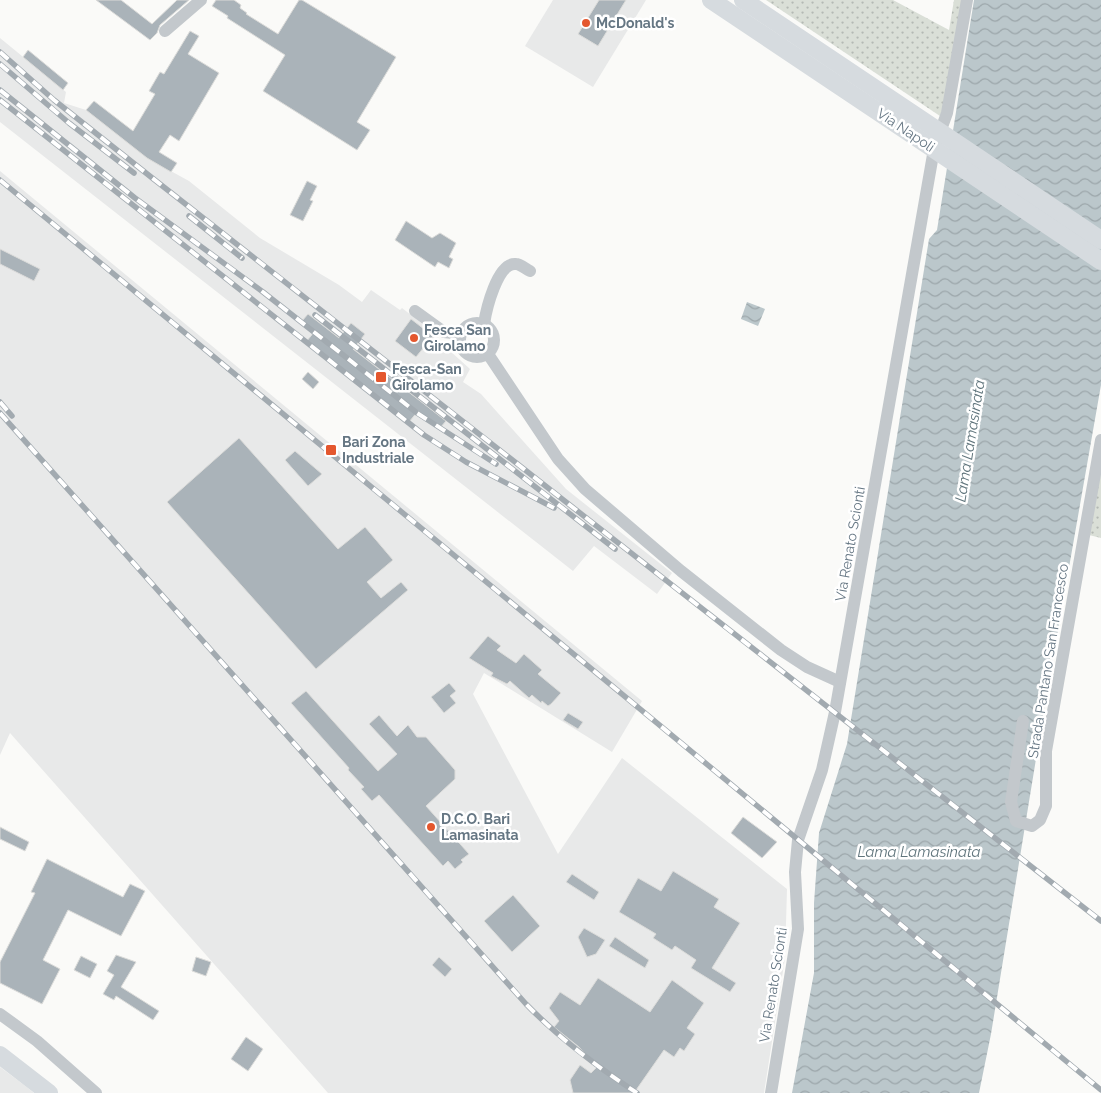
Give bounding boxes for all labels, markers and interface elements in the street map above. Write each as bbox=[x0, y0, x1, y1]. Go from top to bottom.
place label: McDonald's bbox=[596, 15, 675, 31]
marker: McDonald's bbox=[580, 17, 592, 29]
street label: Via Napoli bbox=[874, 105, 938, 155]
place label: Fesca San Girolamo bbox=[424, 322, 491, 354]
marker: Fesca San Girolamo bbox=[408, 332, 420, 344]
place label: Fesca-San Girolamo bbox=[392, 361, 462, 393]
marker: Fesca-San Girolamo bbox=[374, 370, 388, 384]
water label: Lama Lamasinata bbox=[951, 379, 989, 503]
place label: Bari Zona Industriale bbox=[342, 434, 415, 466]
marker: Bari Zona Industriale bbox=[324, 443, 338, 457]
street label: Via Renato Scionti bbox=[832, 485, 868, 603]
street label: Strada Pantano San Francesco bbox=[1025, 562, 1071, 760]
place label: D.C.O. Bari Lamasinata bbox=[441, 811, 519, 843]
marker: D.C.O. Bari Lamasinata bbox=[425, 821, 437, 833]
water label: Lama Lamasinata bbox=[857, 843, 981, 861]
street label: Via Renato Scionti bbox=[756, 926, 790, 1044]

